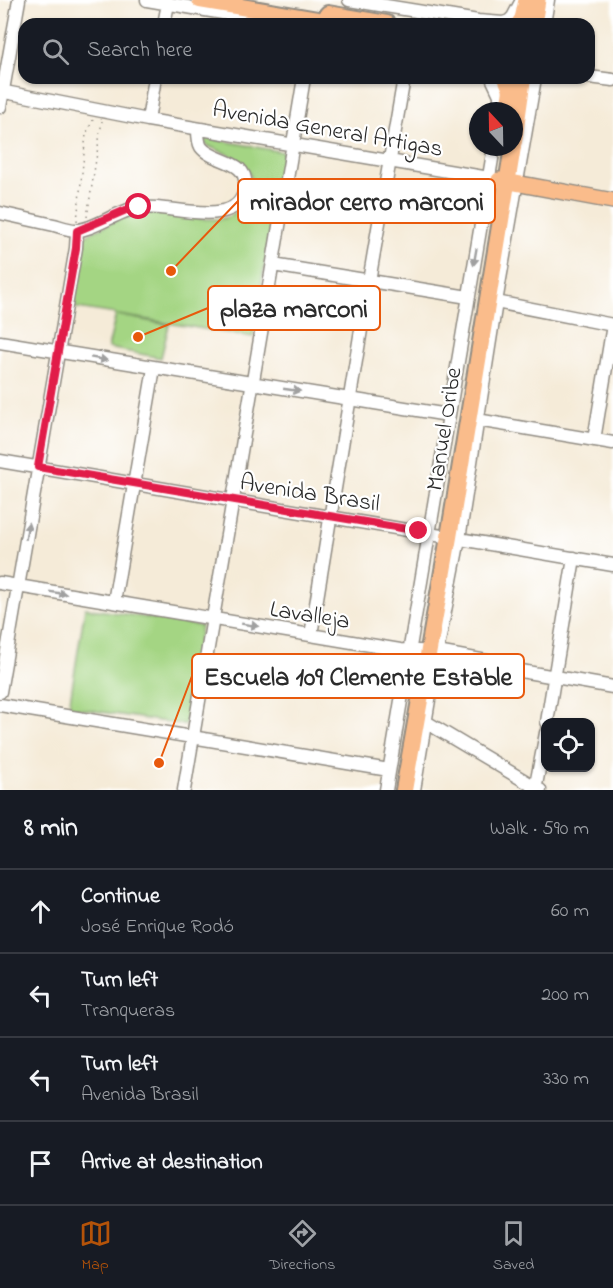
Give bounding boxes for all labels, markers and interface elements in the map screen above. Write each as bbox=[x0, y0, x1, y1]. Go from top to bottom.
search box bbox=[18, 18, 595, 84]
icon: search bbox=[39, 35, 72, 68]
text: Search here bbox=[87, 35, 192, 67]
street label: Avenida General Artigas bbox=[210, 93, 446, 168]
north arrow bbox=[469, 102, 523, 156]
callout: mirador cerro marconi bbox=[238, 179, 495, 223]
text: mirador cerro marconi bbox=[250, 185, 484, 223]
route start bbox=[125, 193, 151, 219]
one-way arrow bbox=[470, 247, 479, 266]
callout: plaza marconi bbox=[208, 286, 380, 330]
text: plaza marconi bbox=[220, 292, 368, 330]
one-way arrow bbox=[90, 355, 109, 364]
street label: Manuel Oribe bbox=[418, 365, 473, 494]
one-way arrow bbox=[282, 386, 301, 395]
street label: Avenida Brasil bbox=[237, 466, 382, 523]
route end bbox=[405, 517, 431, 543]
one-way arrow bbox=[23, 521, 32, 540]
one-way arrow bbox=[48, 588, 67, 597]
street label: Lavalleja bbox=[267, 593, 352, 640]
one-way arrow bbox=[241, 621, 260, 630]
callout: Escuela 109 Clemente Estable bbox=[192, 654, 524, 698]
text: Escuela 109 Clemente Estable bbox=[204, 660, 513, 698]
map controls bbox=[541, 718, 595, 772]
button: locate bbox=[541, 718, 595, 772]
text: 8 min bbox=[24, 810, 78, 848]
text: Walk · 590 m bbox=[490, 815, 589, 844]
text: Continue bbox=[81, 881, 160, 913]
icon: ahead bbox=[24, 895, 57, 928]
text: 60 m bbox=[551, 897, 589, 926]
text: José Enrique Rodó bbox=[81, 913, 234, 942]
text: Turn left bbox=[81, 965, 158, 997]
icon: left bbox=[24, 979, 57, 1012]
text: 200 m bbox=[541, 981, 589, 1010]
text: Tranqueras bbox=[81, 997, 175, 1026]
text: Turn left bbox=[81, 1049, 158, 1081]
icon: left bbox=[24, 1063, 57, 1096]
text: 330 m bbox=[543, 1065, 589, 1094]
text: Avenida Brasil bbox=[81, 1081, 199, 1110]
icon: arrive bbox=[24, 1147, 57, 1180]
text: Arrive at destination bbox=[81, 1147, 263, 1179]
tab: Map bbox=[79, 1217, 112, 1277]
tab: Directions bbox=[269, 1217, 335, 1277]
tab: Saved bbox=[493, 1217, 534, 1277]

